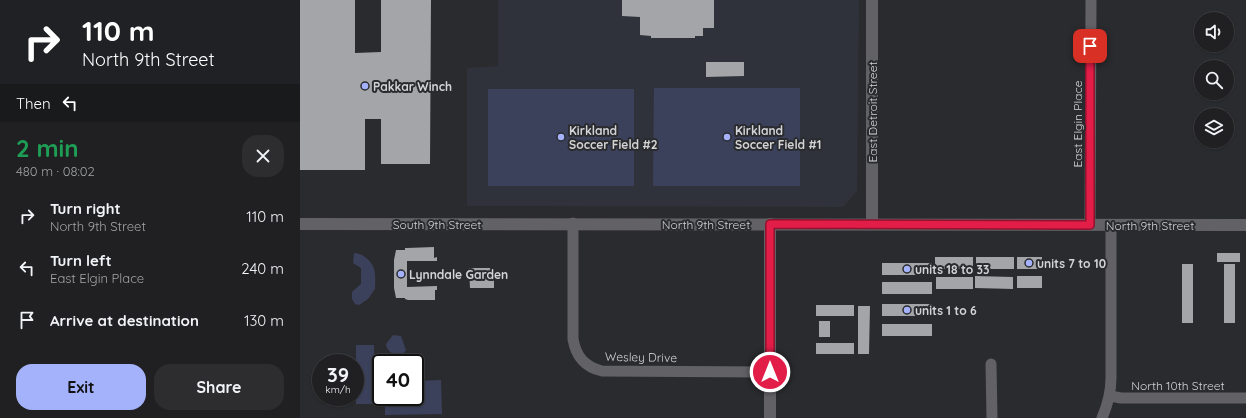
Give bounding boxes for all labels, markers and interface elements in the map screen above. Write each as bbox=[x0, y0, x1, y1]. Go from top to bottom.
map controls bbox=[1194, 12, 1234, 148]
button: sound bbox=[1194, 12, 1234, 52]
text: 110 m bbox=[82, 13, 155, 48]
icon: right bbox=[16, 16, 68, 68]
pin bbox=[1073, 29, 1107, 63]
icon: arrive bbox=[1079, 35, 1101, 57]
text: North 9th Street bbox=[82, 48, 215, 71]
button: search bbox=[1194, 60, 1234, 100]
street label: East Detroit Street bbox=[865, 62, 880, 162]
place label: Pakkar Winch bbox=[373, 79, 452, 94]
street label: East Elgin Place bbox=[1070, 80, 1085, 167]
marker: Pakkar Winch bbox=[360, 81, 370, 91]
icon: left bbox=[59, 92, 81, 114]
text: Then bbox=[16, 94, 51, 113]
button: layers bbox=[1194, 108, 1234, 148]
place label: Kirkland Soccer Field #2 bbox=[569, 123, 658, 152]
place label: Kirkland Soccer Field #1 bbox=[735, 123, 821, 152]
marker: Kirkland Soccer Field #2 bbox=[556, 132, 566, 142]
marker: Kirkland Soccer Field #1 bbox=[722, 132, 732, 142]
text: 2 min bbox=[16, 133, 78, 163]
button: close bbox=[242, 135, 284, 177]
text: 480 m · 08:02 bbox=[16, 163, 95, 179]
text: Turn right bbox=[50, 199, 121, 218]
icon: right bbox=[16, 205, 38, 227]
text: 110 m bbox=[246, 207, 284, 226]
street label: South 9th Street bbox=[393, 217, 481, 232]
street label: North 9th Street bbox=[662, 217, 750, 232]
text: North 9th Street bbox=[50, 218, 146, 234]
street label: North 9th Street bbox=[1106, 218, 1194, 233]
text: Turn left bbox=[50, 251, 112, 270]
place label: units 7 to 10 bbox=[1037, 256, 1106, 271]
icon: left bbox=[16, 257, 38, 279]
marker: units 7 to 10 bbox=[1024, 258, 1034, 268]
text: 240 m bbox=[241, 259, 284, 278]
place label: units 18 to 33 bbox=[915, 262, 990, 277]
marker: units 18 to 33 bbox=[902, 264, 912, 274]
place label: Lynndale Garden bbox=[409, 267, 508, 282]
marker: Lynndale Garden bbox=[396, 269, 406, 279]
text: East Elgin Place bbox=[50, 270, 144, 286]
place label: units 1 to 6 bbox=[915, 303, 977, 318]
marker: units 1 to 6 bbox=[902, 305, 912, 315]
icon: arrive bbox=[16, 309, 38, 331]
text: Arrive at destination bbox=[50, 311, 199, 330]
text: 130 m bbox=[244, 311, 284, 330]
street label: Wesley Drive bbox=[605, 349, 677, 365]
position arrow bbox=[749, 351, 791, 393]
speed limit sign: 40 bbox=[372, 354, 424, 406]
text: 39 bbox=[327, 362, 349, 387]
button: Exit bbox=[16, 364, 146, 410]
button: Share bbox=[154, 364, 284, 410]
street label: North 10th Street bbox=[1131, 378, 1225, 393]
text: km/h bbox=[325, 383, 351, 396]

